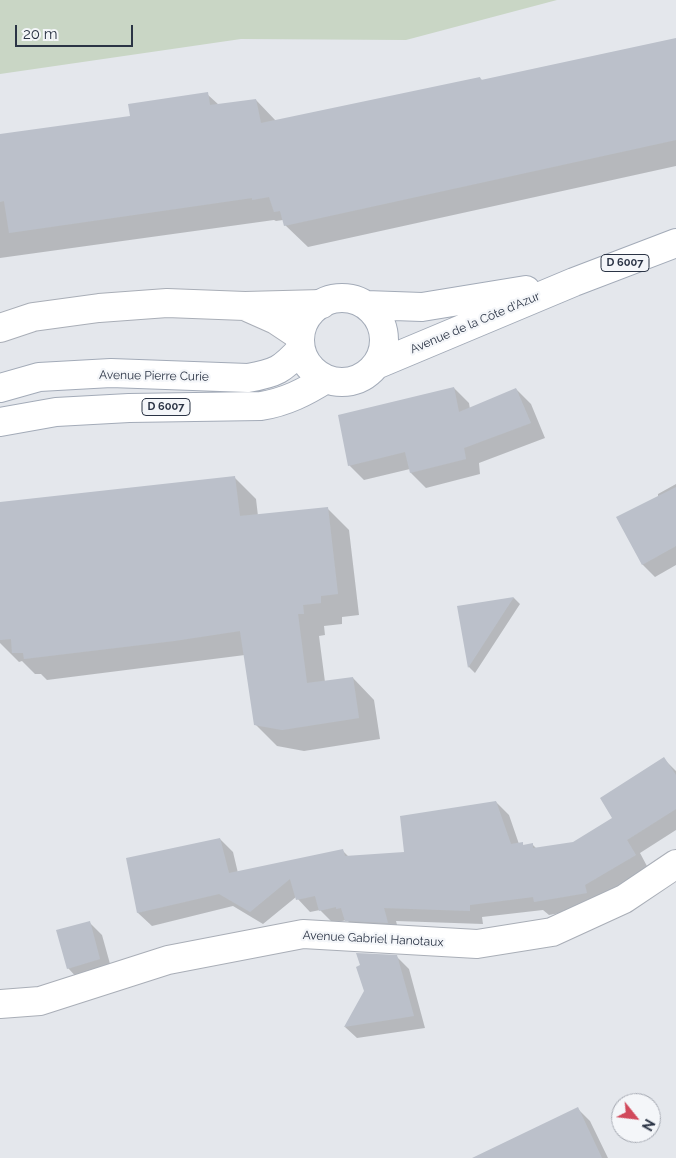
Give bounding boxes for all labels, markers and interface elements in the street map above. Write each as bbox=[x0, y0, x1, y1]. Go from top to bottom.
scale bar bbox=[18, 15, 135, 47]
text: 20 m bbox=[23, 25, 58, 43]
road number: D 6007 bbox=[601, 254, 649, 272]
street label: Avenue de la Côte d'Azur bbox=[408, 289, 542, 357]
street label: Avenue Pierre Curie bbox=[99, 368, 209, 384]
road number: D 6007 bbox=[142, 398, 190, 416]
street label: Avenue Gabriel Hanotaux bbox=[302, 928, 444, 950]
north arrow bbox=[611, 1093, 661, 1143]
text: N bbox=[639, 1116, 658, 1133]

